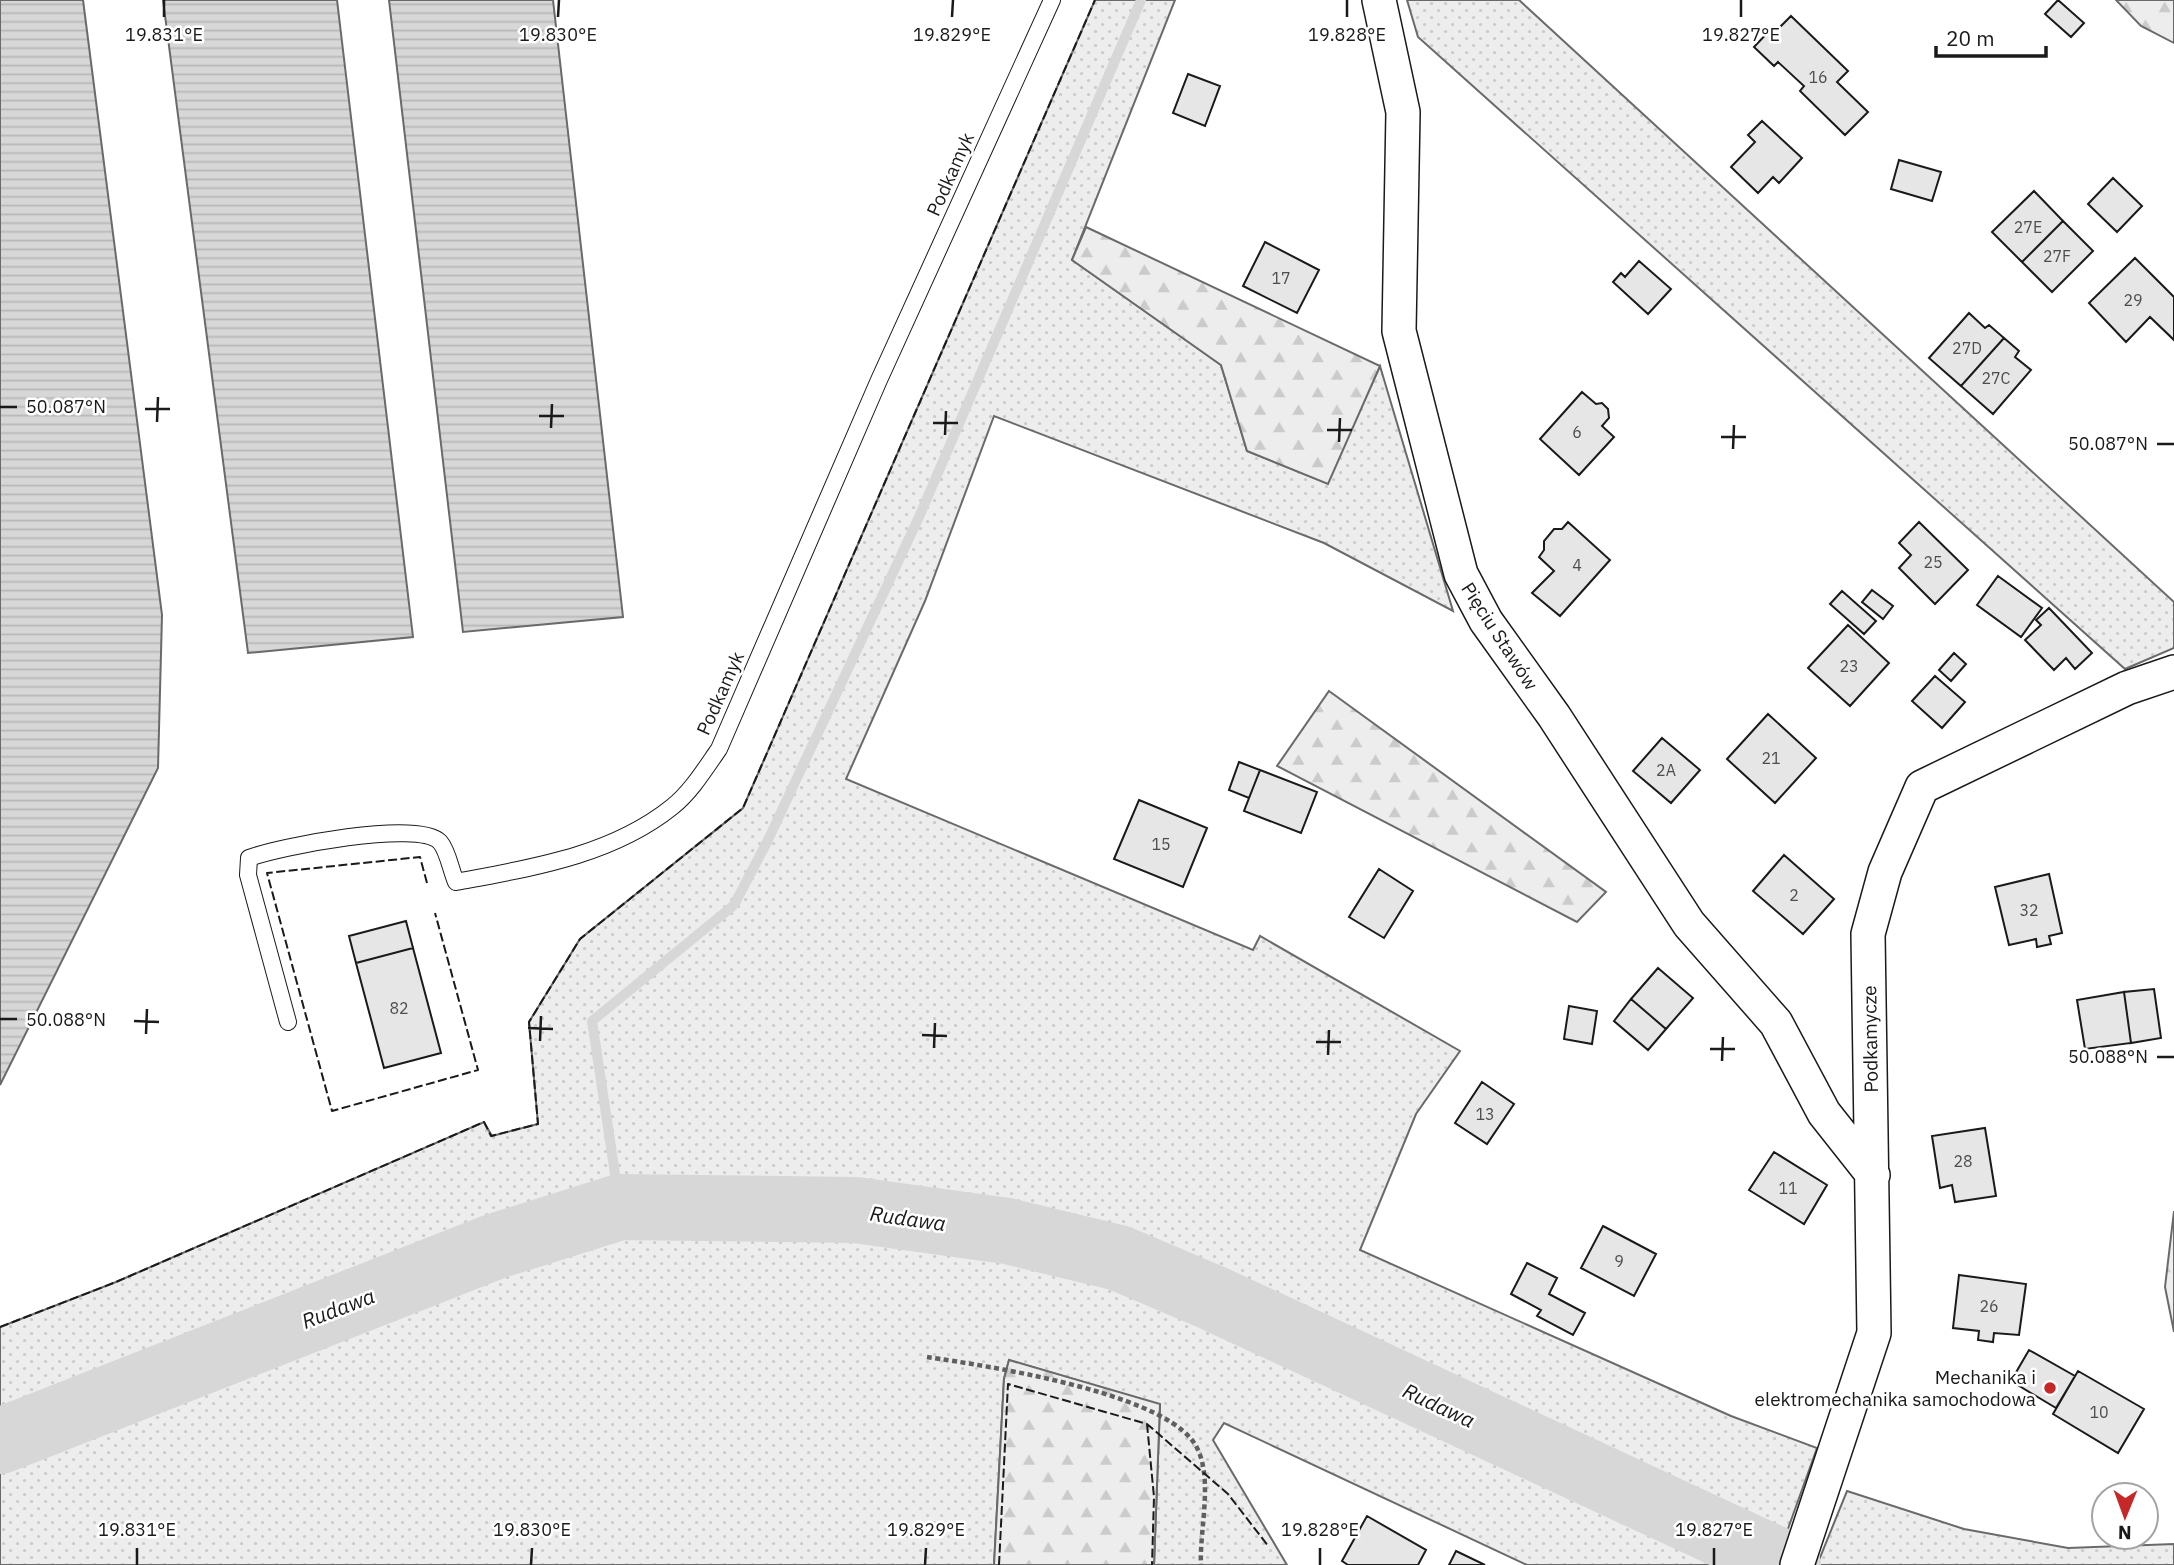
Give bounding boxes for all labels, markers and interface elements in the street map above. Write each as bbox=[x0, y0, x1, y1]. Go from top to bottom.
scale bar bbox=[1936, 14, 2046, 58]
text: 19.831°E bbox=[125, 23, 203, 46]
text: 19.830°E bbox=[519, 23, 597, 46]
text: 19.829°E bbox=[913, 23, 991, 46]
text: 19.828°E bbox=[1308, 23, 1386, 46]
text: 19.827°E bbox=[1702, 23, 1780, 46]
text: 20 m bbox=[1946, 24, 1995, 52]
house number: 16 bbox=[1808, 67, 1828, 87]
street label: Podkamyk bbox=[921, 129, 979, 219]
house number: 27E bbox=[2014, 217, 2042, 237]
house number: 27F bbox=[2043, 246, 2071, 266]
house number: 17 bbox=[1271, 268, 1291, 288]
house number: 29 bbox=[2123, 290, 2143, 310]
house number: 27D bbox=[1952, 338, 1982, 358]
house number: 27C bbox=[1981, 368, 2011, 388]
text: 50.087°N bbox=[26, 395, 106, 418]
house number: 6 bbox=[1572, 422, 1582, 442]
text: 50.087°N bbox=[2068, 432, 2148, 455]
house number: 25 bbox=[1923, 552, 1943, 572]
house number: 4 bbox=[1572, 555, 1582, 575]
street label: Pięciu Stawów bbox=[1456, 578, 1544, 694]
street label: Podkamyk bbox=[691, 648, 749, 738]
house number: 23 bbox=[1839, 656, 1859, 676]
house number: 21 bbox=[1761, 748, 1781, 768]
house number: 2A bbox=[1656, 760, 1676, 780]
house number: 15 bbox=[1151, 834, 1171, 854]
house number: 2 bbox=[1789, 885, 1799, 905]
house number: 32 bbox=[2019, 900, 2039, 920]
street label: Podkamycze bbox=[1857, 985, 1883, 1093]
house number: 82 bbox=[389, 998, 409, 1018]
text: 50.088°N bbox=[26, 1008, 106, 1031]
text: 50.088°N bbox=[2068, 1045, 2148, 1068]
house number: 13 bbox=[1475, 1104, 1495, 1124]
house number: 28 bbox=[1953, 1151, 1973, 1171]
house number: 11 bbox=[1778, 1178, 1798, 1198]
water label: Rudawa bbox=[868, 1199, 948, 1237]
house number: 9 bbox=[1614, 1251, 1624, 1271]
water label: Rudawa bbox=[297, 1281, 379, 1335]
house number: 26 bbox=[1979, 1296, 1999, 1316]
place label: Mechanika i elektromechanika samochodowa bbox=[1755, 1365, 2036, 1411]
water label: Rudawa bbox=[1398, 1376, 1480, 1434]
marker: Mechanika i elektromechanika samochodowa bbox=[2042, 1380, 2058, 1396]
house number: 10 bbox=[2089, 1402, 2109, 1422]
north arrow bbox=[2090, 1481, 2160, 1551]
text: 19.831°E bbox=[98, 1518, 176, 1541]
text: 19.830°E bbox=[493, 1518, 571, 1541]
text: 19.829°E bbox=[887, 1518, 965, 1541]
text: 19.828°E bbox=[1281, 1518, 1359, 1541]
text: 19.827°E bbox=[1675, 1518, 1753, 1541]
text: N bbox=[2118, 1521, 2132, 1545]

